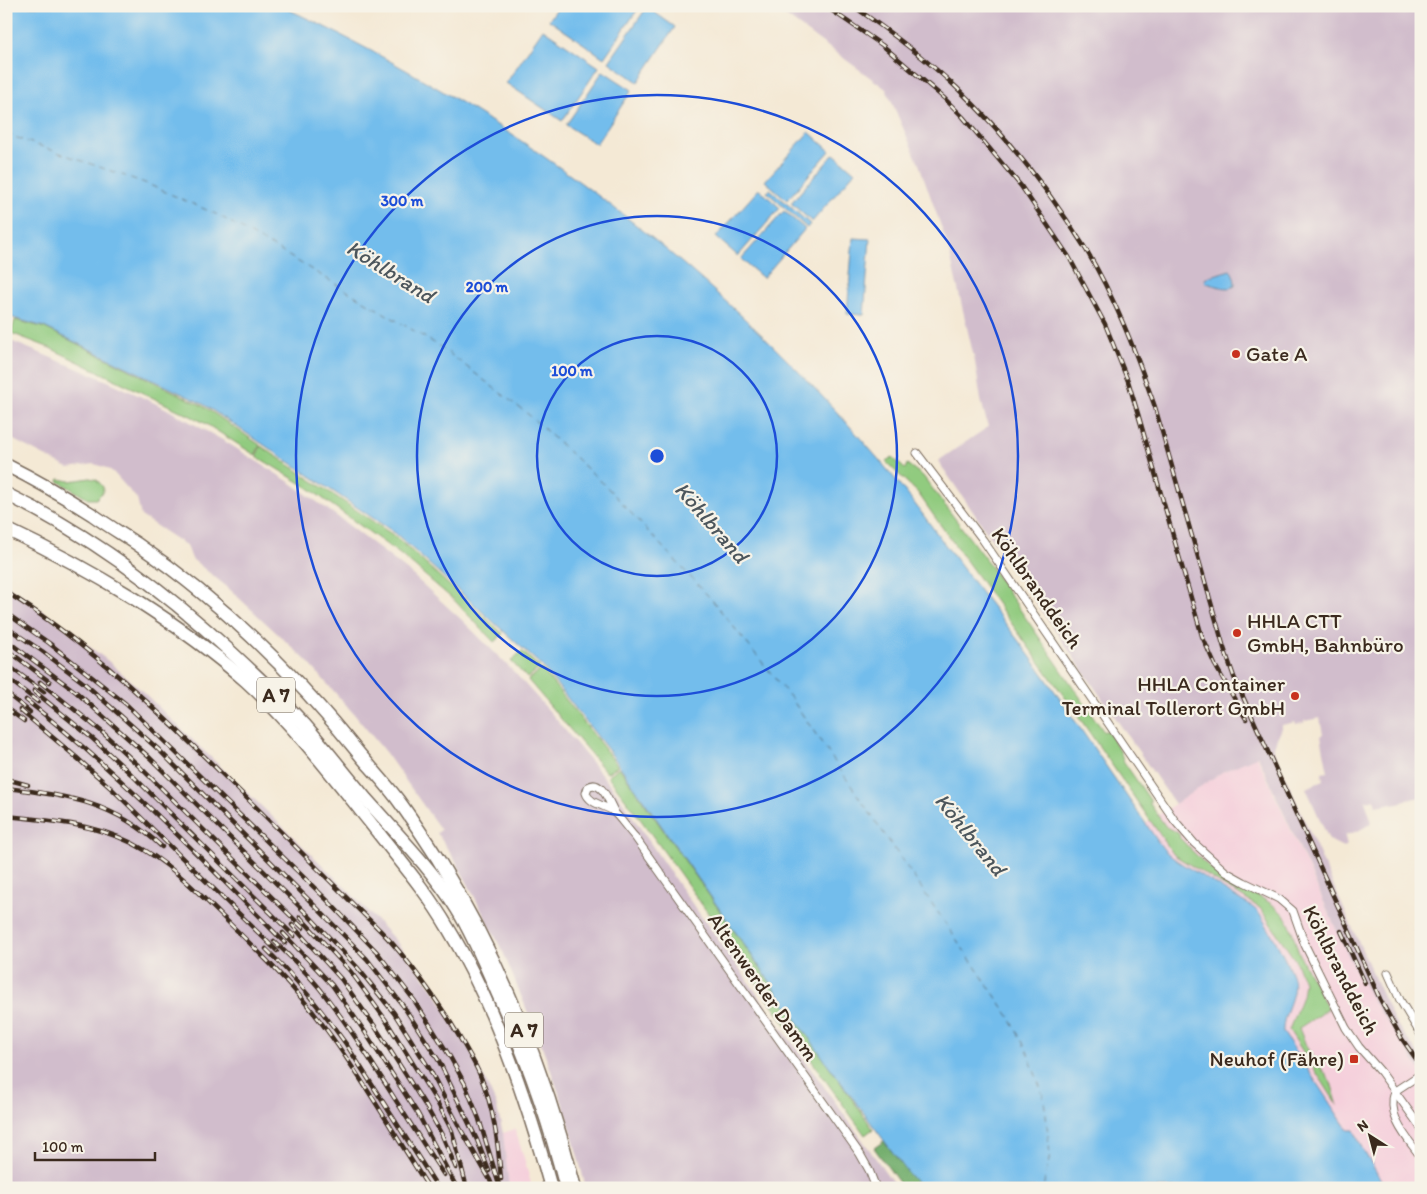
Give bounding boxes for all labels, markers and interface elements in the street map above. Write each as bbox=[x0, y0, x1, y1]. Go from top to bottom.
text: 300 m bbox=[381, 192, 424, 210]
water label: Köhlbrand bbox=[342, 234, 441, 310]
text: 200 m bbox=[466, 278, 509, 296]
place label: Gate A bbox=[1246, 341, 1308, 366]
marker: Gate A bbox=[1230, 348, 1242, 360]
text: 100 m bbox=[551, 362, 593, 380]
centre of rings bbox=[648, 447, 666, 465]
water label: Köhlbrand bbox=[669, 476, 756, 570]
street label: Köhlbranddeich bbox=[987, 522, 1088, 653]
place label: HHLA CTT GmbH, Bahnbüro bbox=[1247, 608, 1404, 657]
marker: HHLA CTT GmbH, Bahnbüro bbox=[1231, 627, 1243, 639]
place label: HHLA Container Terminal Tollerort GmbH bbox=[1062, 671, 1286, 720]
road number: A 7 bbox=[257, 678, 295, 712]
marker: HHLA Container Terminal Tollerort GmbH bbox=[1289, 690, 1301, 702]
water label: Köhlbrand bbox=[929, 787, 1013, 883]
street label: Köhlbranddeich bbox=[1298, 901, 1385, 1039]
street label: Altenwerder Damm bbox=[703, 908, 824, 1066]
road number: A 7 bbox=[505, 1012, 543, 1048]
place label: Neuhof (Fähre) bbox=[1210, 1046, 1344, 1071]
marker: Neuhof (Fähre) bbox=[1348, 1053, 1360, 1065]
north arrow bbox=[1344, 1112, 1394, 1162]
text: N bbox=[1354, 1116, 1371, 1136]
scale bar bbox=[35, 1129, 155, 1161]
text: 100 m bbox=[42, 1138, 84, 1156]

